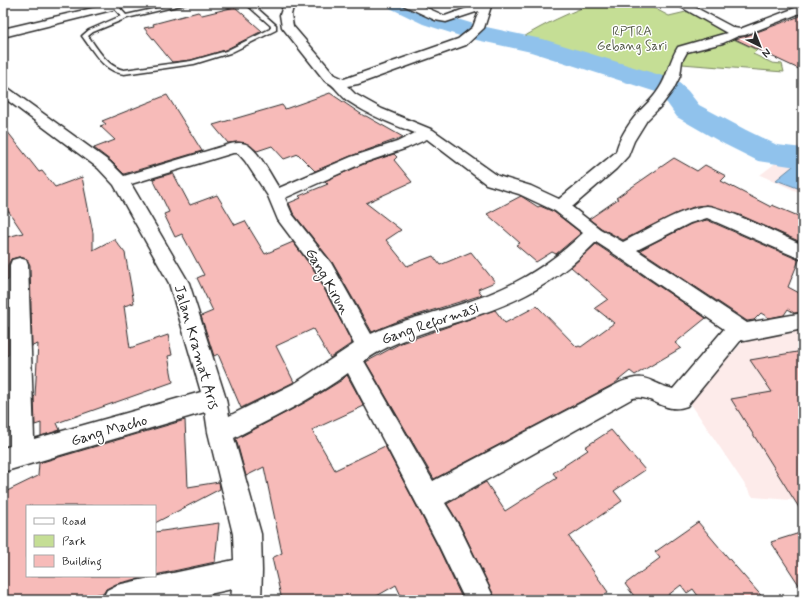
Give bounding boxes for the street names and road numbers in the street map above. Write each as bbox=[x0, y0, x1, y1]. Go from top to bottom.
street label: Gang Kirun bbox=[299, 244, 354, 319]
street label: Jalan Kramat Aris bbox=[169, 283, 223, 412]
street label: Gang Reformasi bbox=[379, 298, 482, 352]
street label: Gang Macho bbox=[69, 410, 150, 452]

